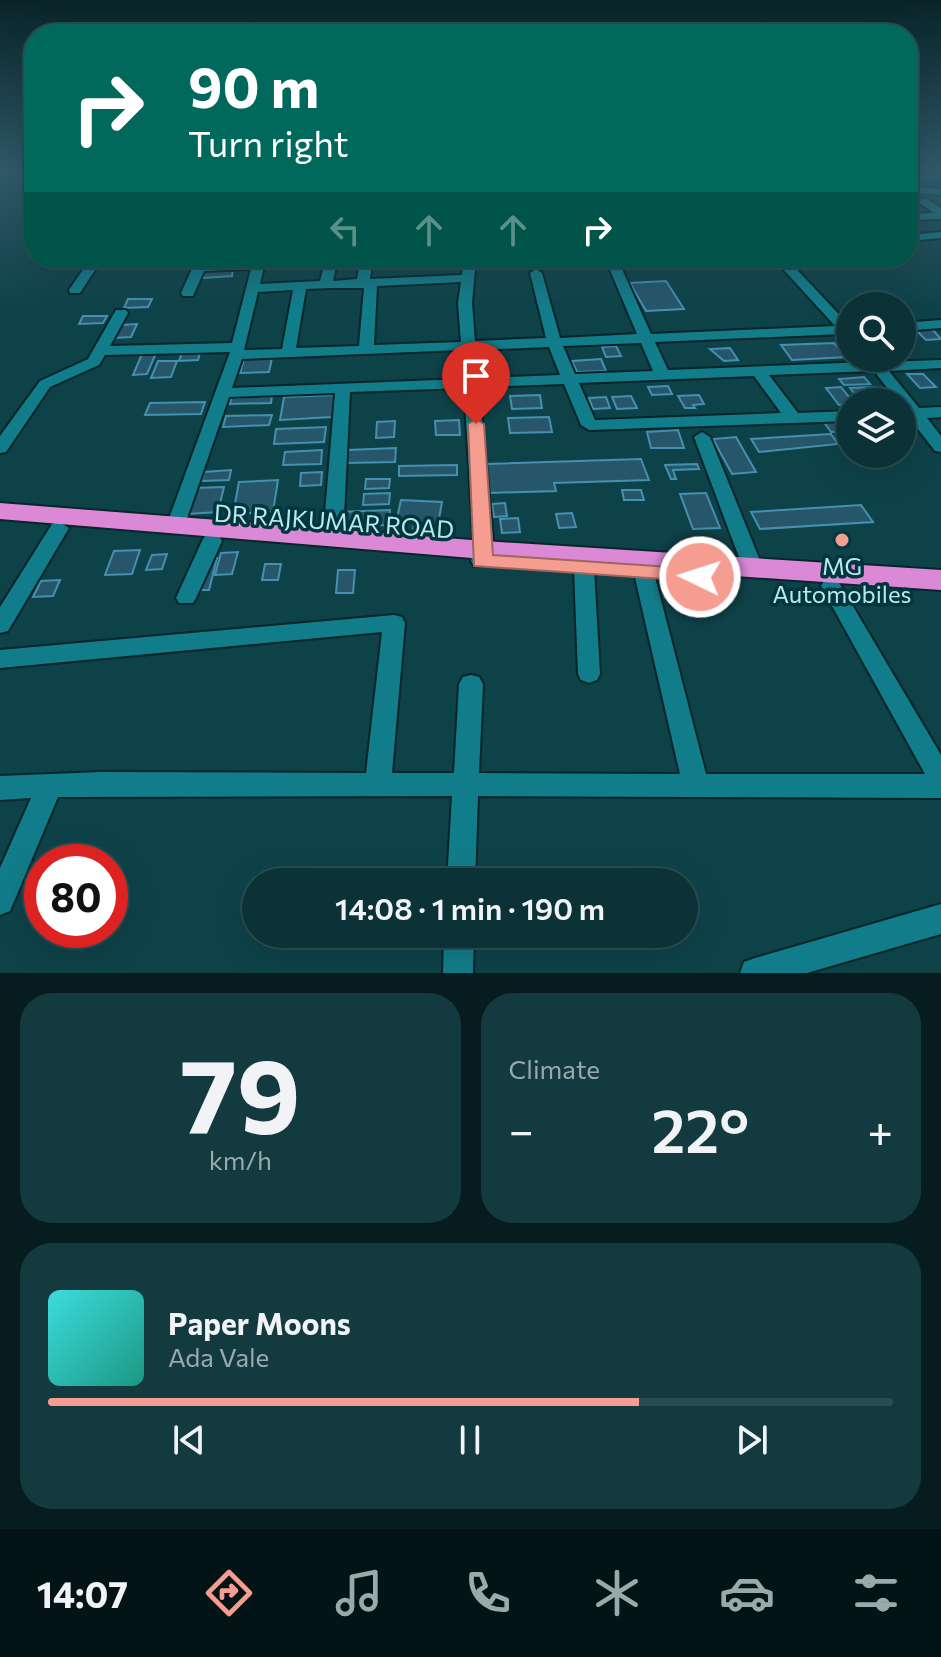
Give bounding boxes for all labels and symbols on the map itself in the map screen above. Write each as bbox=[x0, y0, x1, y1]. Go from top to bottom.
pin bbox=[442, 342, 510, 424]
street label: DR RAJKUMAR ROAD bbox=[213, 498, 455, 543]
marker: MG Automobiles bbox=[833, 531, 851, 549]
position arrow bbox=[658, 535, 742, 619]
place label: MG Automobiles bbox=[772, 551, 912, 608]
speed limit sign: 80 bbox=[24, 844, 128, 948]

